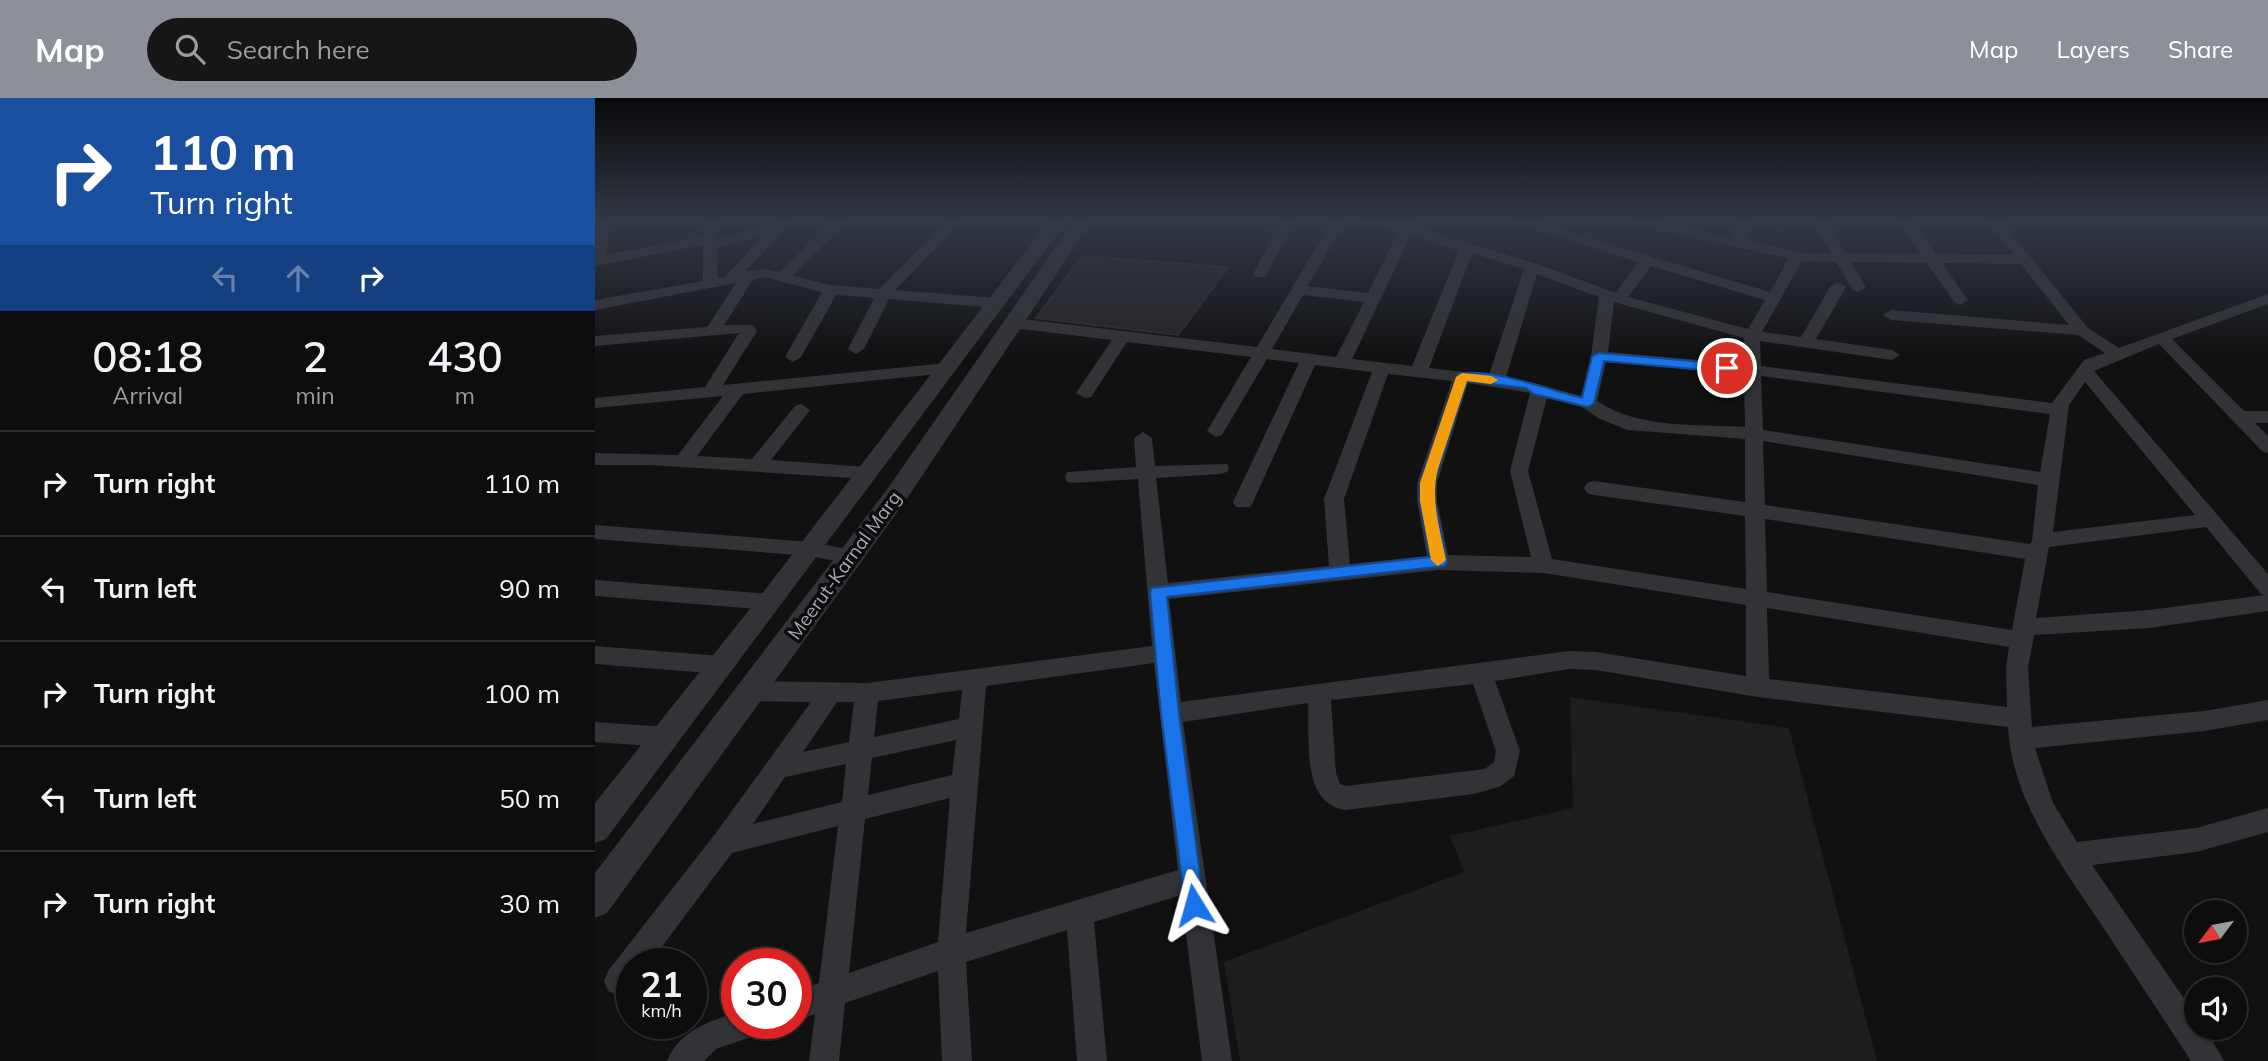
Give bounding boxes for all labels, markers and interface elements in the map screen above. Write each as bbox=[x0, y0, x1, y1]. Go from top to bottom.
search box bbox=[147, 18, 637, 81]
text: Map bbox=[35, 29, 105, 70]
icon: search bbox=[171, 30, 209, 68]
text: Search here bbox=[227, 33, 370, 66]
text: Map bbox=[1969, 34, 2018, 64]
text: Layers bbox=[2056, 34, 2130, 64]
text: Share bbox=[2168, 34, 2233, 64]
text: 110 m bbox=[150, 121, 296, 182]
icon: right bbox=[35, 126, 126, 217]
text: Turn right bbox=[150, 182, 293, 222]
icon: left bbox=[206, 259, 244, 297]
icon: ahead bbox=[279, 259, 317, 297]
icon: right bbox=[352, 259, 390, 297]
text: 08:18 bbox=[92, 330, 203, 383]
text: 2 bbox=[302, 330, 328, 383]
text: 430 bbox=[427, 330, 503, 383]
pin bbox=[1697, 338, 1757, 398]
icon: arrive bbox=[1708, 349, 1746, 387]
text: Arrival bbox=[113, 381, 183, 410]
text: min bbox=[295, 381, 335, 410]
text: m bbox=[455, 381, 475, 410]
icon: right bbox=[35, 465, 73, 503]
text: Turn right bbox=[94, 467, 215, 500]
text: 110 m bbox=[484, 467, 560, 500]
street label: Meerut-Karnal Marg bbox=[782, 486, 906, 644]
icon: left bbox=[35, 570, 73, 608]
text: Turn left bbox=[94, 572, 196, 605]
text: 90 m bbox=[499, 572, 560, 605]
icon: right bbox=[35, 675, 73, 713]
text: Turn right bbox=[94, 677, 215, 710]
text: 100 m bbox=[484, 677, 560, 710]
icon: left bbox=[35, 780, 73, 818]
text: Turn left bbox=[94, 782, 196, 815]
text: 50 m bbox=[499, 782, 560, 815]
position arrow bbox=[1157, 868, 1231, 942]
icon: right bbox=[35, 885, 73, 923]
text: Turn right bbox=[94, 887, 215, 920]
text: 30 m bbox=[499, 887, 560, 920]
north arrow bbox=[2184, 900, 2247, 962]
map controls bbox=[2184, 900, 2247, 1040]
speed limit sign: 30 bbox=[721, 948, 812, 1039]
text: 21 bbox=[640, 962, 683, 1006]
button: sound bbox=[2184, 977, 2247, 1040]
text: km/h bbox=[641, 999, 682, 1022]

